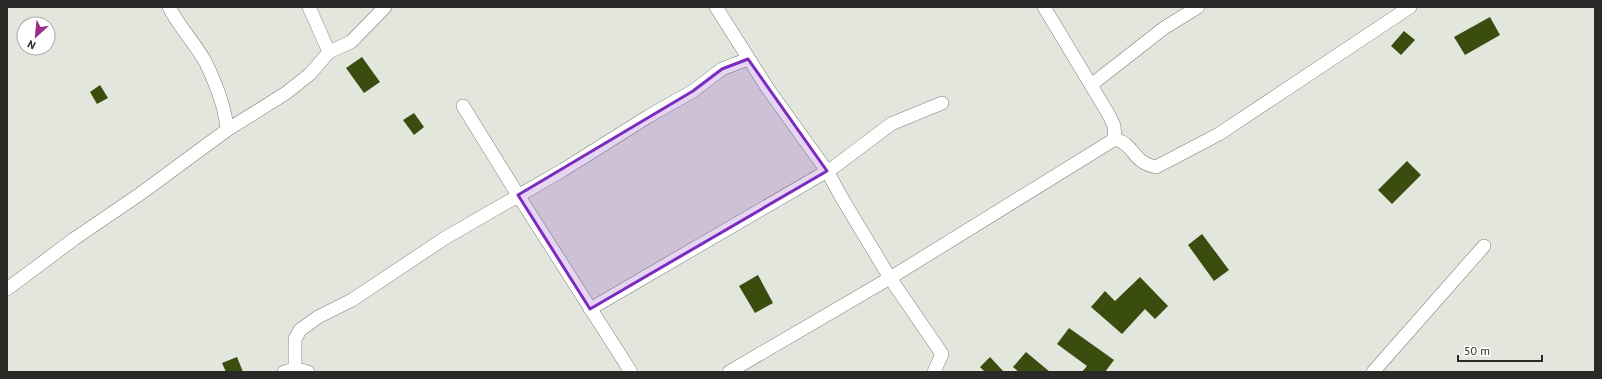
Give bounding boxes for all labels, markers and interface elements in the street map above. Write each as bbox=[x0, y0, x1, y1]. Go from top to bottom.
north arrow bbox=[16, 16, 56, 56]
text: N bbox=[25, 37, 38, 53]
scale bar bbox=[1458, 337, 1542, 363]
text: 50 m bbox=[1464, 343, 1490, 358]

